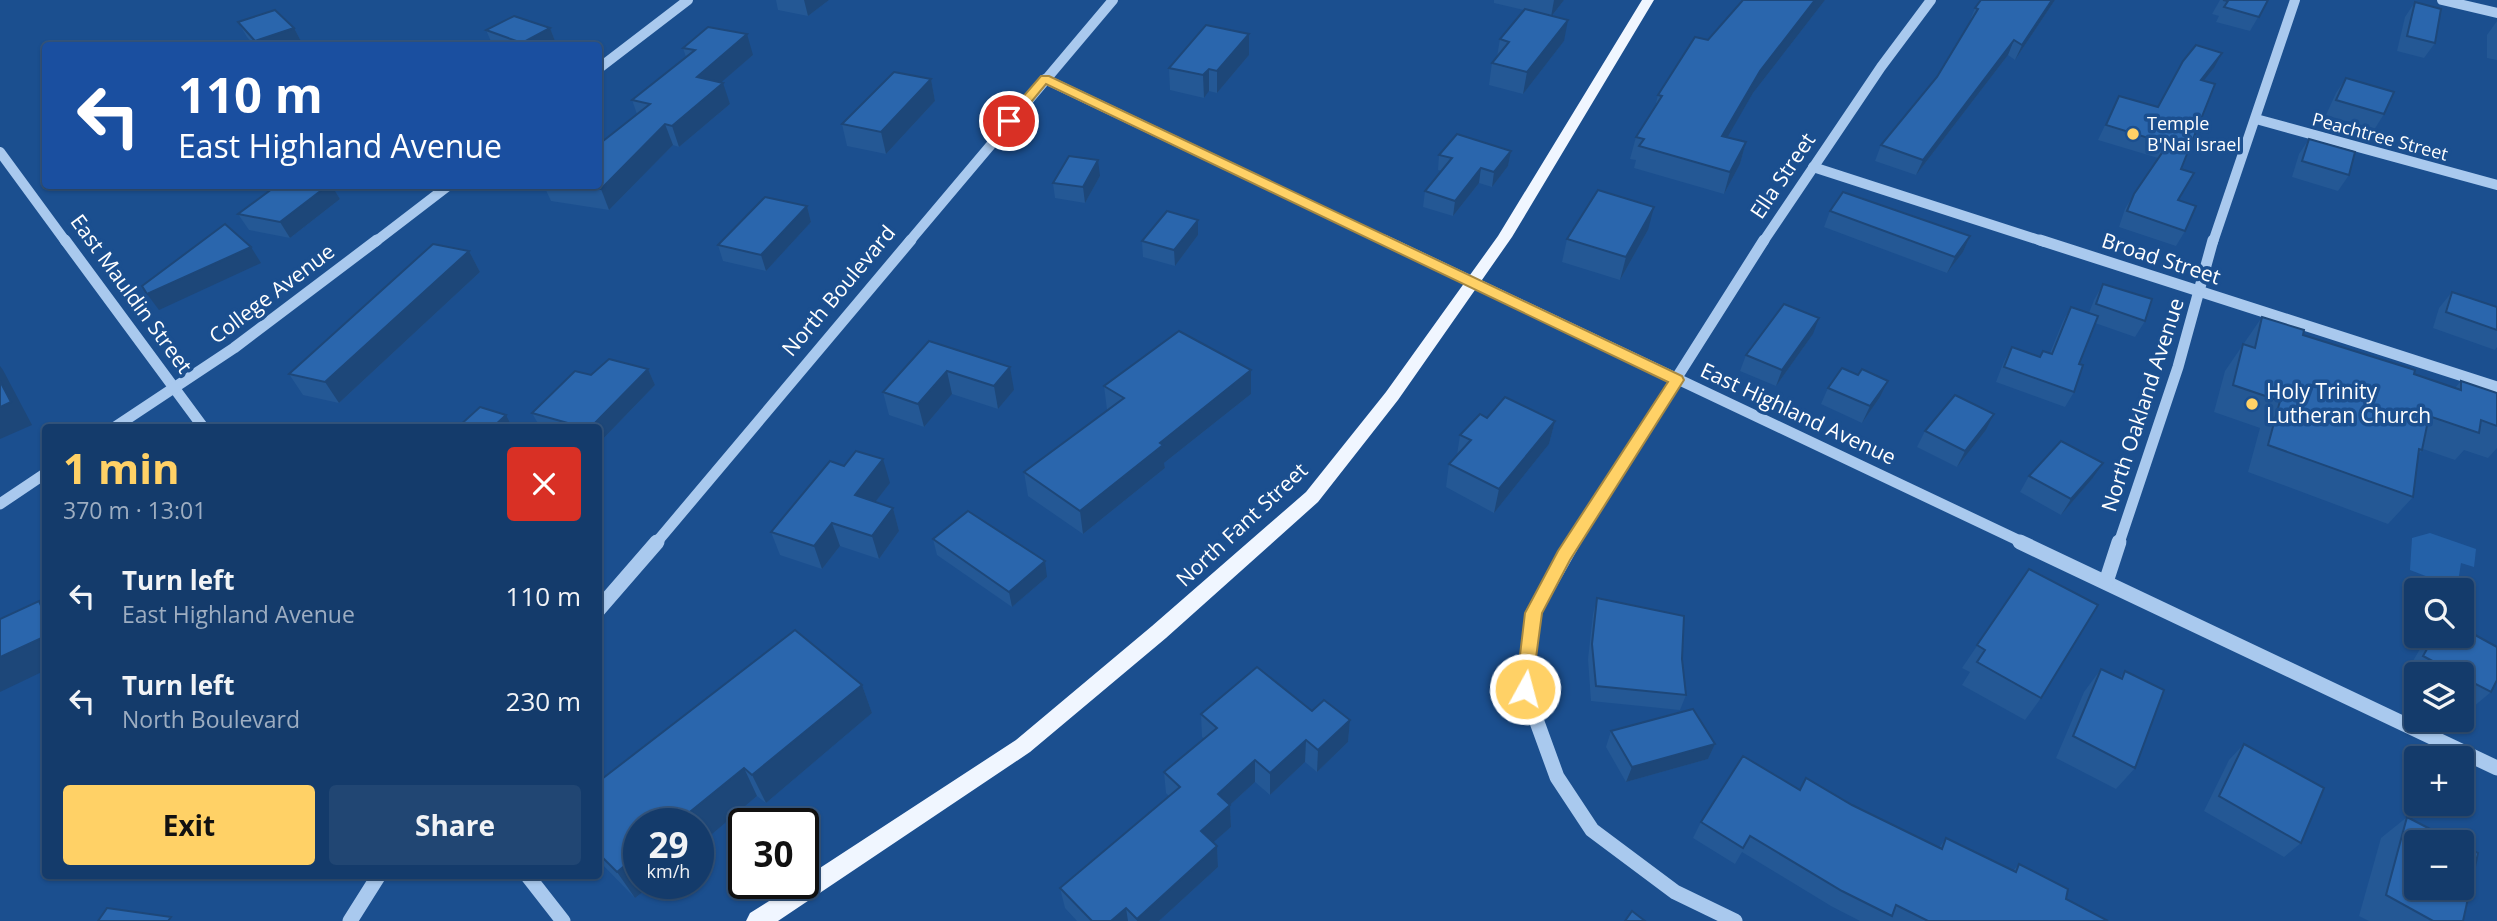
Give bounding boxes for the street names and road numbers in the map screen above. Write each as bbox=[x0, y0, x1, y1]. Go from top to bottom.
street label: Peachtree Street bbox=[2310, 106, 2451, 166]
street label: Ella Street bbox=[1743, 127, 1821, 224]
street label: East Mauldin Street bbox=[65, 208, 199, 379]
street label: North Boulevard bbox=[775, 219, 901, 362]
street label: Broad Street bbox=[2098, 226, 2224, 290]
street label: College Avenue bbox=[203, 237, 340, 350]
street label: North Oakland Avenue bbox=[2094, 294, 2190, 515]
street label: East Highland Avenue bbox=[1696, 355, 1901, 471]
street label: North Fant Street bbox=[1170, 456, 1313, 592]

